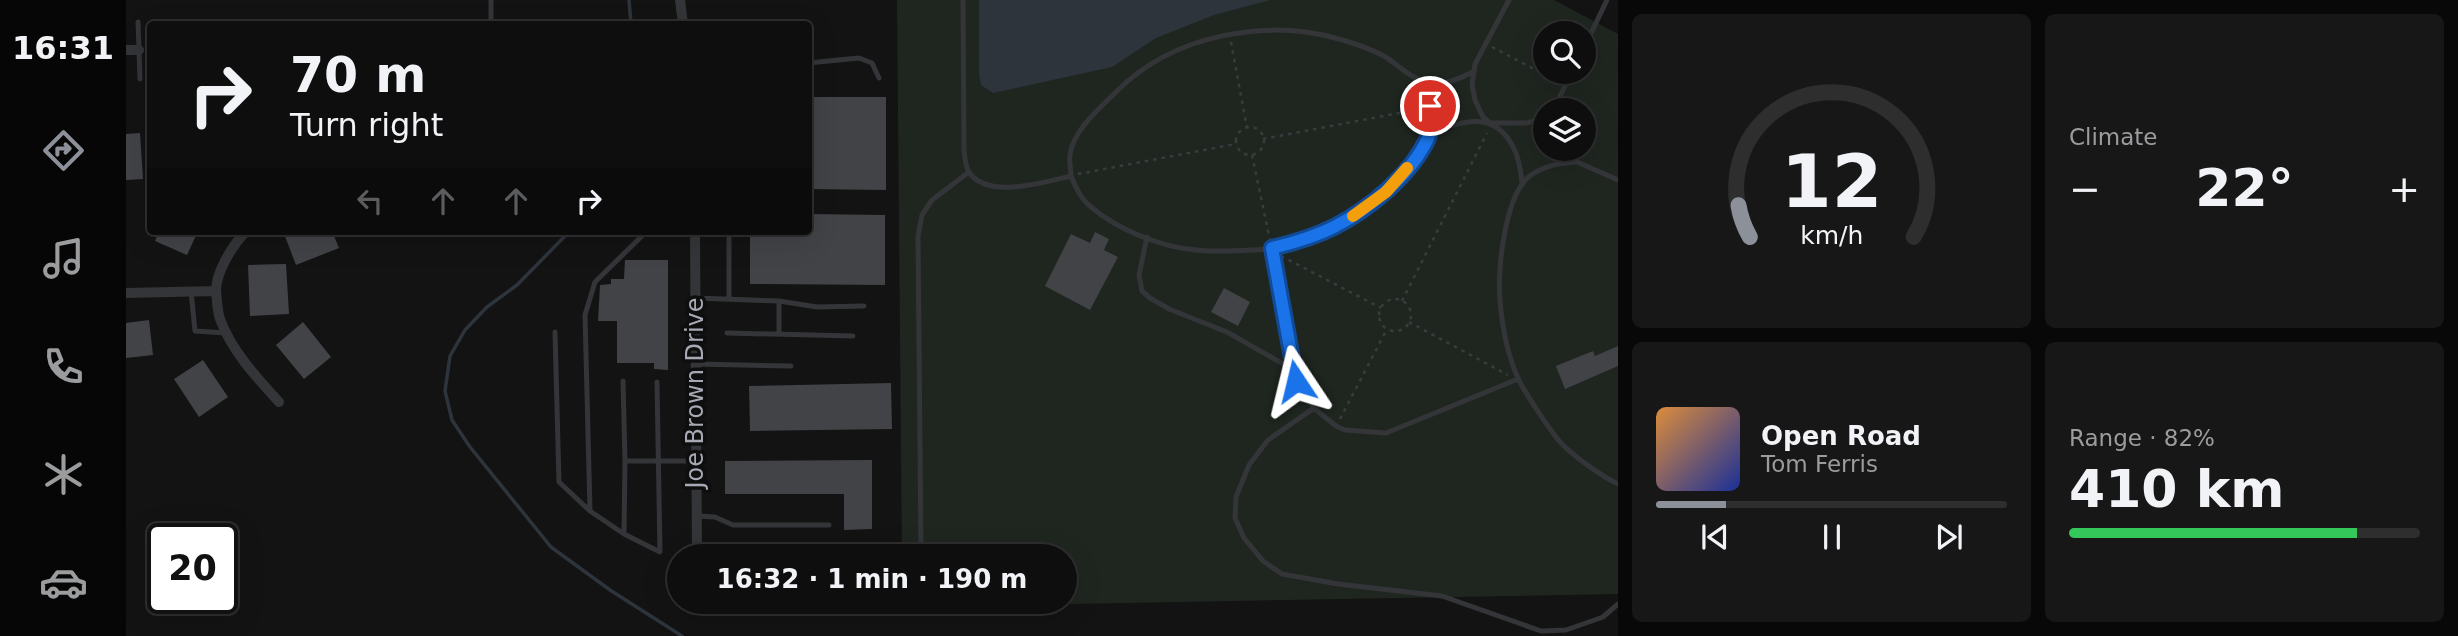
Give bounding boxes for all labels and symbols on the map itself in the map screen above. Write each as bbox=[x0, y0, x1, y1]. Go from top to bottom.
pin bbox=[1400, 76, 1460, 136]
street label: Joe Brown Drive bbox=[681, 297, 709, 491]
position arrow bbox=[1259, 344, 1333, 418]
speed limit sign: 20 bbox=[147, 523, 238, 614]

